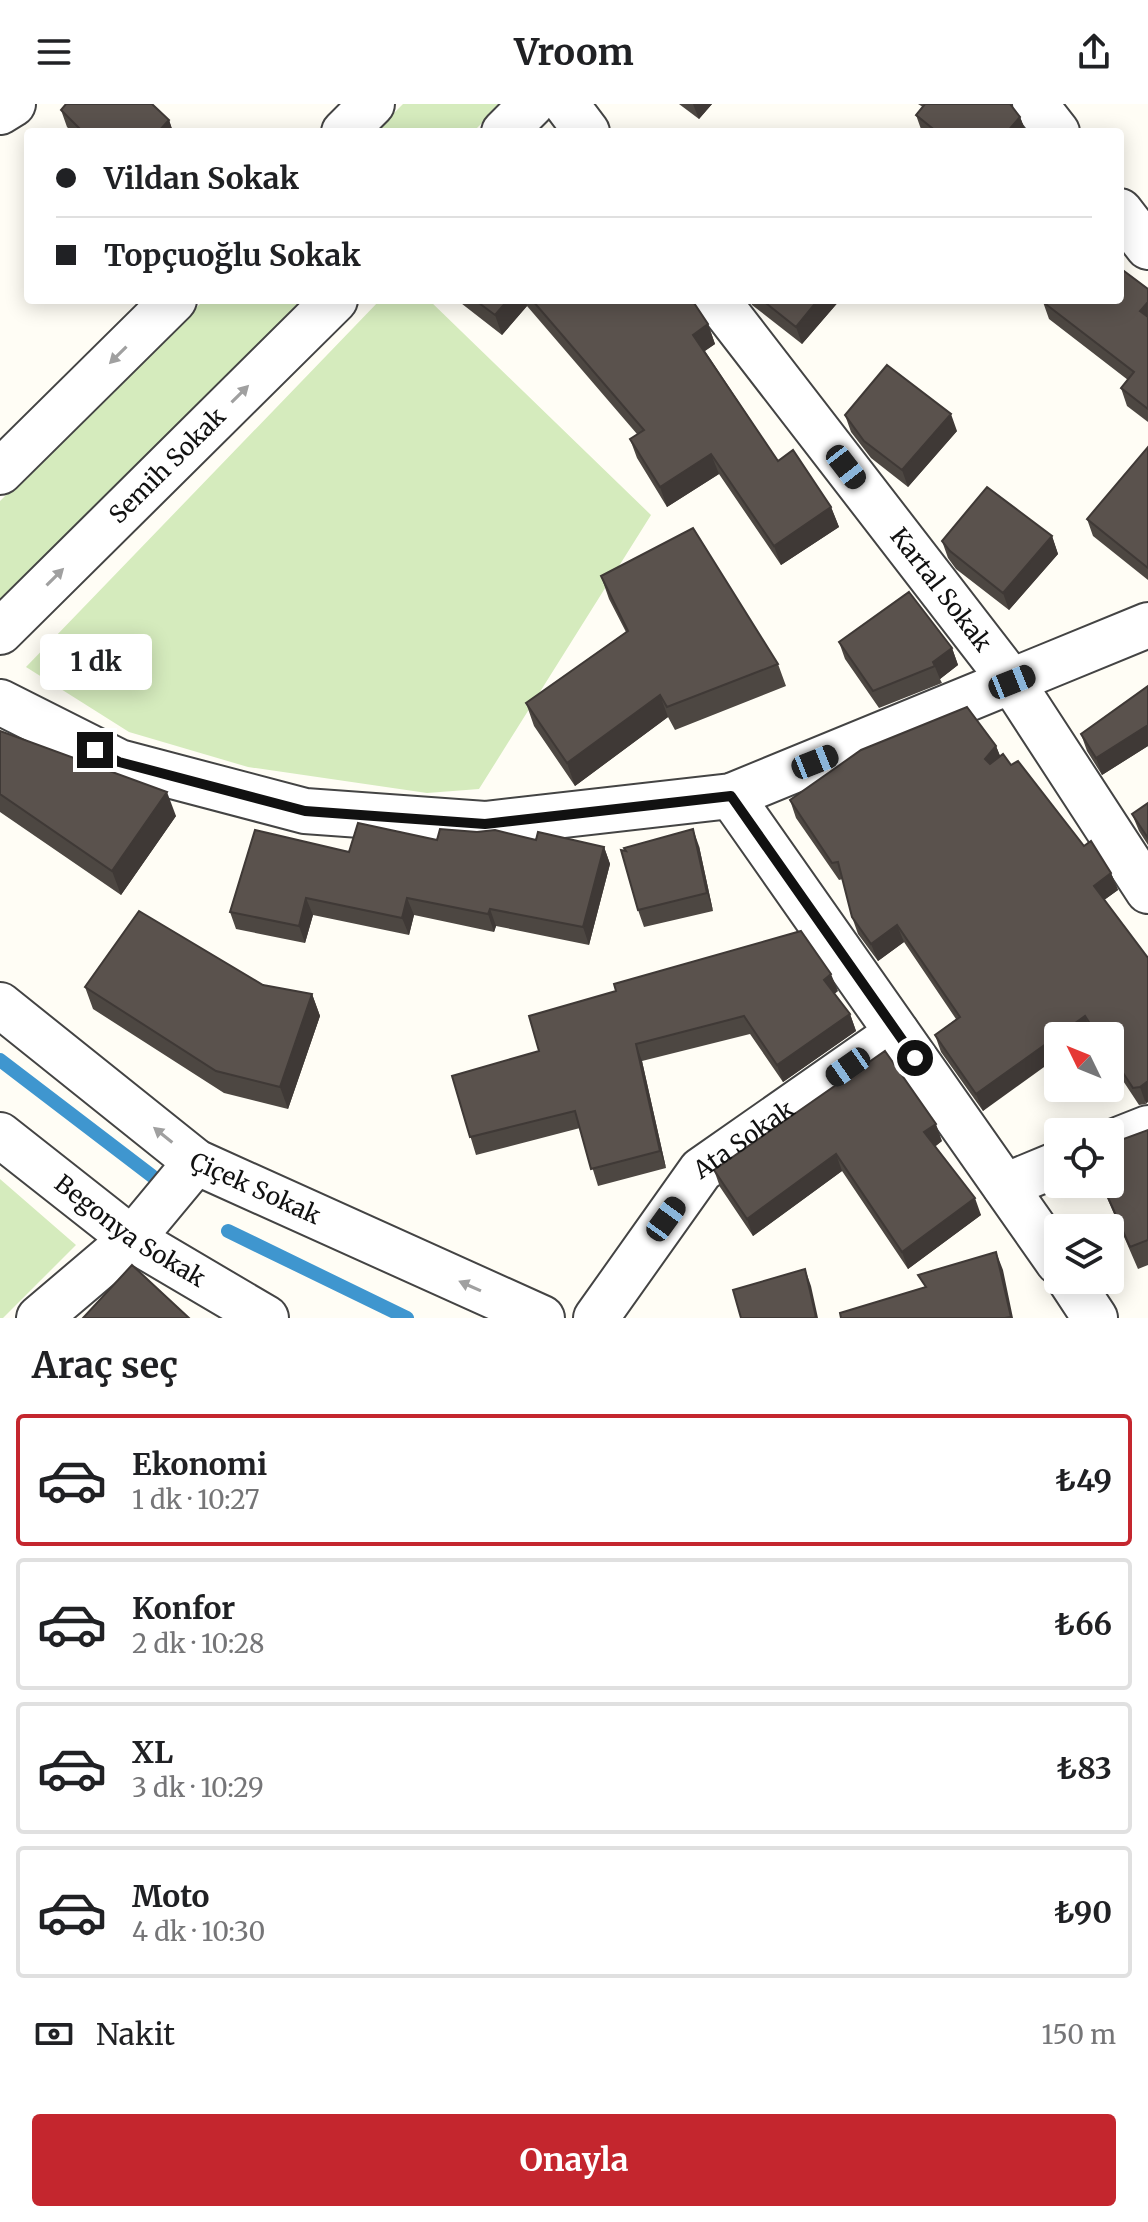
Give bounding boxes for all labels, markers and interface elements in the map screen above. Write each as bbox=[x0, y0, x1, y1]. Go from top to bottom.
icon: menu bbox=[32, 30, 76, 74]
text: Vroom bbox=[514, 30, 634, 75]
icon: share bbox=[1072, 30, 1116, 74]
text: Vildan Sokak bbox=[104, 159, 299, 197]
text: Topçuoğlu Sokak bbox=[104, 236, 361, 274]
one-way arrow bbox=[110, 345, 128, 364]
one-way arrow bbox=[230, 385, 249, 404]
street label: Semih Sokak bbox=[102, 401, 233, 530]
car bbox=[822, 441, 870, 493]
street label: Kartal Sokak bbox=[884, 521, 999, 658]
one-way arrow bbox=[45, 569, 64, 587]
callout: 1 dk bbox=[39, 634, 151, 690]
text: 1 dk bbox=[70, 645, 122, 678]
car bbox=[985, 662, 1039, 702]
route end bbox=[77, 732, 113, 768]
car bbox=[788, 742, 842, 782]
north arrow bbox=[1044, 1022, 1124, 1102]
map controls bbox=[1044, 1022, 1124, 1294]
route start bbox=[897, 1040, 933, 1076]
car bbox=[821, 1043, 875, 1091]
street label: Ata Sokak bbox=[686, 1093, 801, 1186]
button: locate bbox=[1044, 1118, 1124, 1198]
one-way arrow bbox=[153, 1127, 173, 1144]
street label: Çiçek Sokak bbox=[185, 1145, 326, 1231]
street label: Begonya Sokak bbox=[49, 1168, 212, 1294]
car bbox=[642, 1193, 690, 1245]
button: layers bbox=[1044, 1214, 1124, 1294]
one-way arrow bbox=[459, 1279, 482, 1293]
text: Araç seç bbox=[32, 1343, 178, 1388]
icon: car bbox=[36, 1444, 108, 1516]
text: Ekonomi bbox=[132, 1445, 267, 1483]
text: ₺49 bbox=[1055, 1461, 1112, 1499]
text: 1 dk · 10:27 bbox=[132, 1483, 260, 1516]
icon: car bbox=[36, 1588, 108, 1660]
text: Konfor bbox=[132, 1589, 235, 1627]
text: ₺66 bbox=[1054, 1605, 1112, 1643]
text: 2 dk · 10:28 bbox=[132, 1627, 264, 1660]
icon: car bbox=[36, 1732, 108, 1804]
text: XL bbox=[132, 1733, 173, 1771]
text: ₺83 bbox=[1056, 1749, 1112, 1787]
text: 3 dk · 10:29 bbox=[132, 1771, 264, 1804]
icon: car bbox=[36, 1876, 108, 1948]
text: Moto bbox=[132, 1877, 210, 1915]
text: ₺90 bbox=[1054, 1893, 1112, 1931]
text: 4 dk · 10:30 bbox=[132, 1915, 265, 1948]
icon: cash bbox=[32, 2012, 76, 2056]
text: Nakit bbox=[96, 2015, 175, 2053]
text: 150 m bbox=[1042, 2018, 1116, 2051]
button: Onayla bbox=[32, 2114, 1116, 2206]

